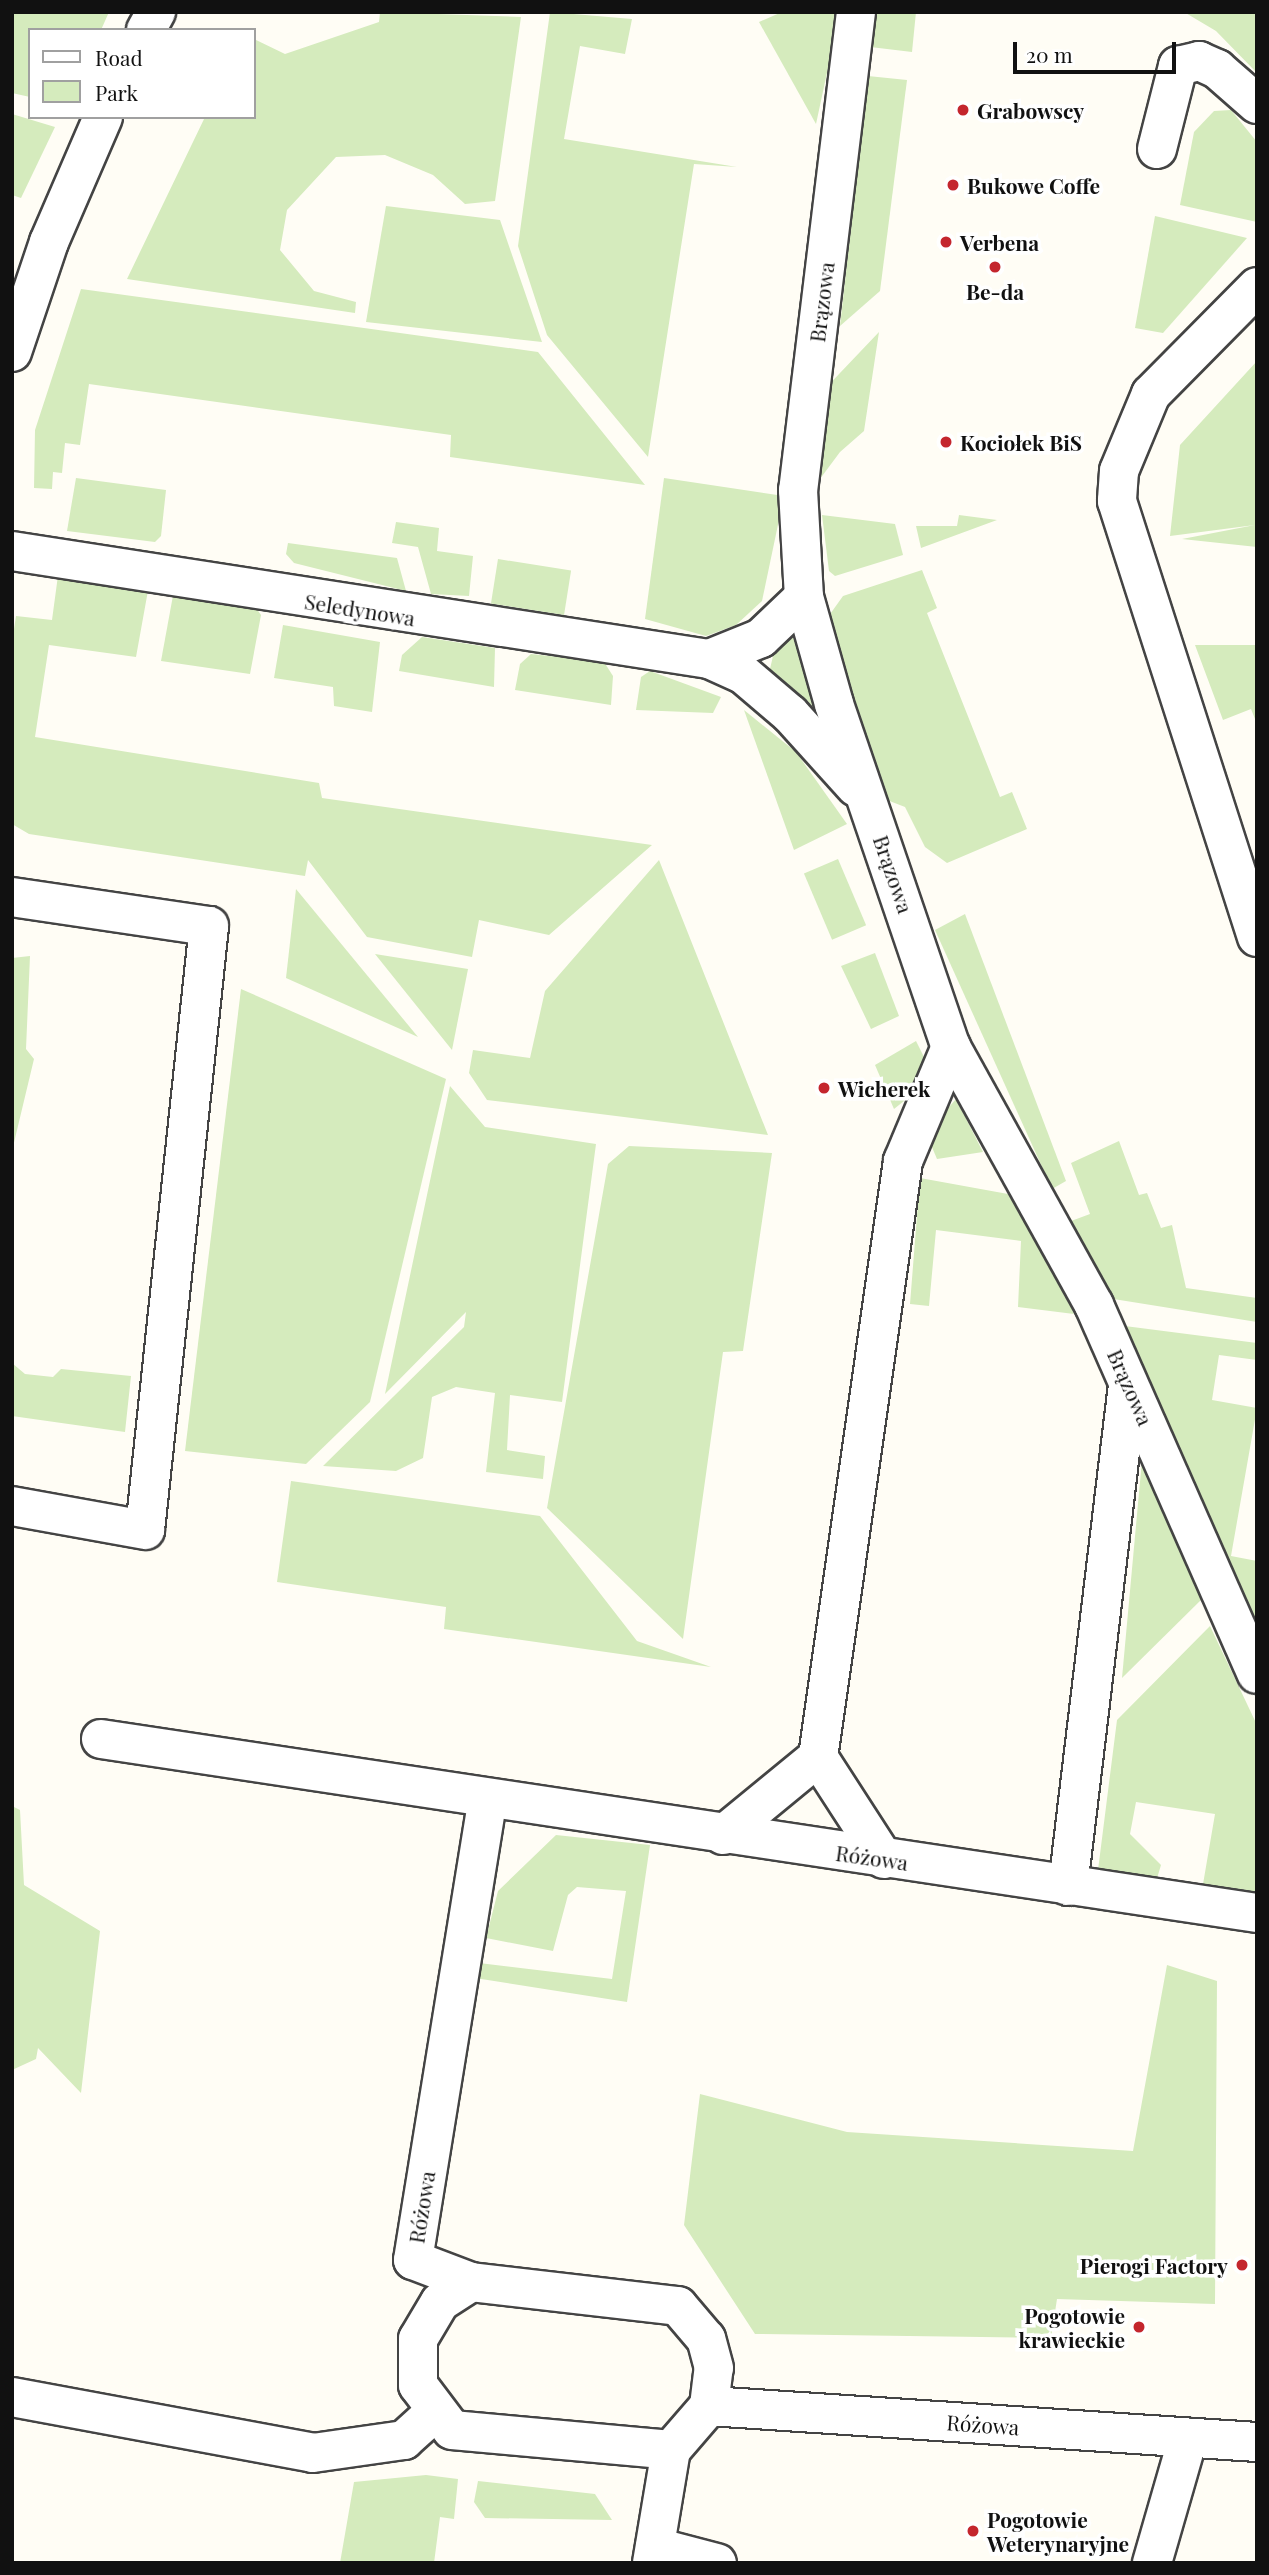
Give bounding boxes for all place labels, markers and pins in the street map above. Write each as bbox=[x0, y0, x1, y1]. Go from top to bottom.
place label: Grabowscy bbox=[977, 97, 1084, 123]
marker: Grabowscy bbox=[955, 102, 971, 118]
place label: Bukowe Coffe bbox=[967, 172, 1100, 198]
marker: Bukowe Coffe bbox=[945, 177, 961, 193]
place label: Verbena bbox=[960, 229, 1039, 255]
marker: Verbena bbox=[938, 234, 954, 250]
marker: Be-da bbox=[987, 259, 1003, 275]
place label: Be-da bbox=[966, 278, 1024, 304]
place label: Kociołek BiS bbox=[960, 429, 1082, 455]
marker: Kociołek BiS bbox=[938, 434, 954, 450]
place label: Wicherek bbox=[838, 1075, 930, 1101]
marker: Wicherek bbox=[816, 1080, 832, 1096]
place label: Pierogi Factory bbox=[1080, 2252, 1228, 2278]
marker: Pierogi Factory bbox=[1234, 2257, 1250, 2273]
place label: Pogotowie krawieckie bbox=[1019, 2302, 1125, 2352]
marker: Pogotowie krawieckie bbox=[1131, 2319, 1147, 2335]
place label: Pogotowie Weterynaryjne bbox=[987, 2506, 1129, 2556]
marker: Pogotowie Weterynaryjne bbox=[965, 2523, 981, 2539]

